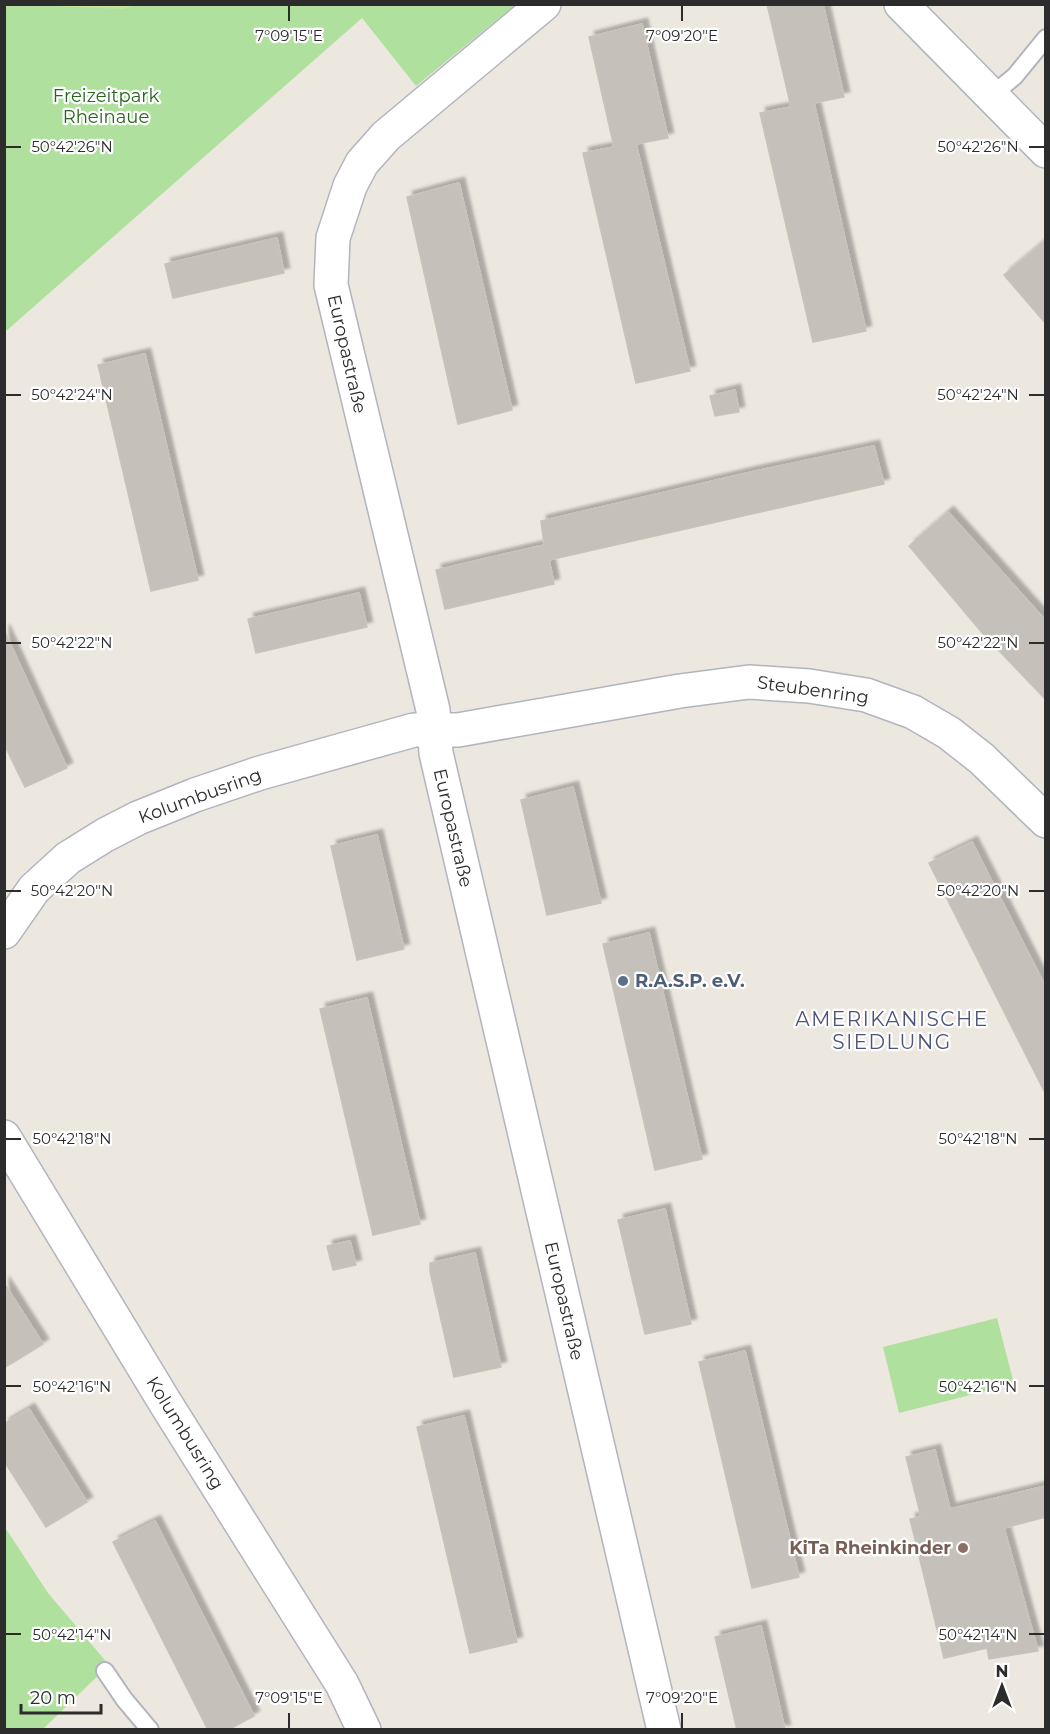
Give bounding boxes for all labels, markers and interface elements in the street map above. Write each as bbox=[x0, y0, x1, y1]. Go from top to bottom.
text: 7°09'15"E bbox=[255, 26, 323, 45]
text: 7°09'20"E bbox=[646, 26, 718, 45]
park label: Freizeitpark Rheinaue bbox=[53, 85, 159, 128]
text: 50°42'26"N bbox=[31, 137, 113, 156]
text: 50°42'26"N bbox=[937, 137, 1019, 156]
street label: Europastraße bbox=[323, 293, 371, 416]
text: 50°42'24"N bbox=[31, 385, 113, 404]
text: 50°42'24"N bbox=[937, 385, 1019, 404]
text: 50°42'22"N bbox=[32, 633, 112, 652]
text: 50°42'22"N bbox=[938, 633, 1018, 652]
street label: Steubenring bbox=[756, 671, 870, 709]
street label: Kolumbusring bbox=[136, 764, 264, 828]
street label: Europastraße bbox=[429, 767, 477, 890]
text: 50°42'20"N bbox=[31, 881, 113, 900]
text: 50°42'20"N bbox=[937, 881, 1019, 900]
place label: R.A.S.P. e.V. bbox=[635, 970, 745, 992]
marker: R.A.S.P. e.V. bbox=[616, 974, 630, 988]
district label: AMERIKANISCHE SIEDLUNG bbox=[795, 1007, 989, 1054]
text: 50°42'18"N bbox=[32, 1129, 112, 1148]
text: 50°42'18"N bbox=[938, 1129, 1018, 1148]
street label: Europastraße bbox=[540, 1240, 588, 1363]
street label: Kolumbusring bbox=[141, 1372, 229, 1494]
text: 50°42'16"N bbox=[33, 1377, 111, 1396]
text: 50°42'16"N bbox=[939, 1377, 1017, 1396]
place label: KiTa Rheinkinder bbox=[789, 1537, 951, 1559]
marker: KiTa Rheinkinder bbox=[956, 1541, 970, 1555]
text: 50°42'14"N bbox=[33, 1625, 111, 1644]
text: 50°42'14"N bbox=[939, 1625, 1017, 1644]
north arrow bbox=[972, 1656, 1032, 1716]
text: N bbox=[996, 1662, 1008, 1681]
scale bar bbox=[21, 1677, 100, 1715]
text: 20 m bbox=[30, 1687, 76, 1709]
text: 7°09'15"E bbox=[255, 1688, 323, 1707]
text: 7°09'20"E bbox=[646, 1688, 718, 1707]

